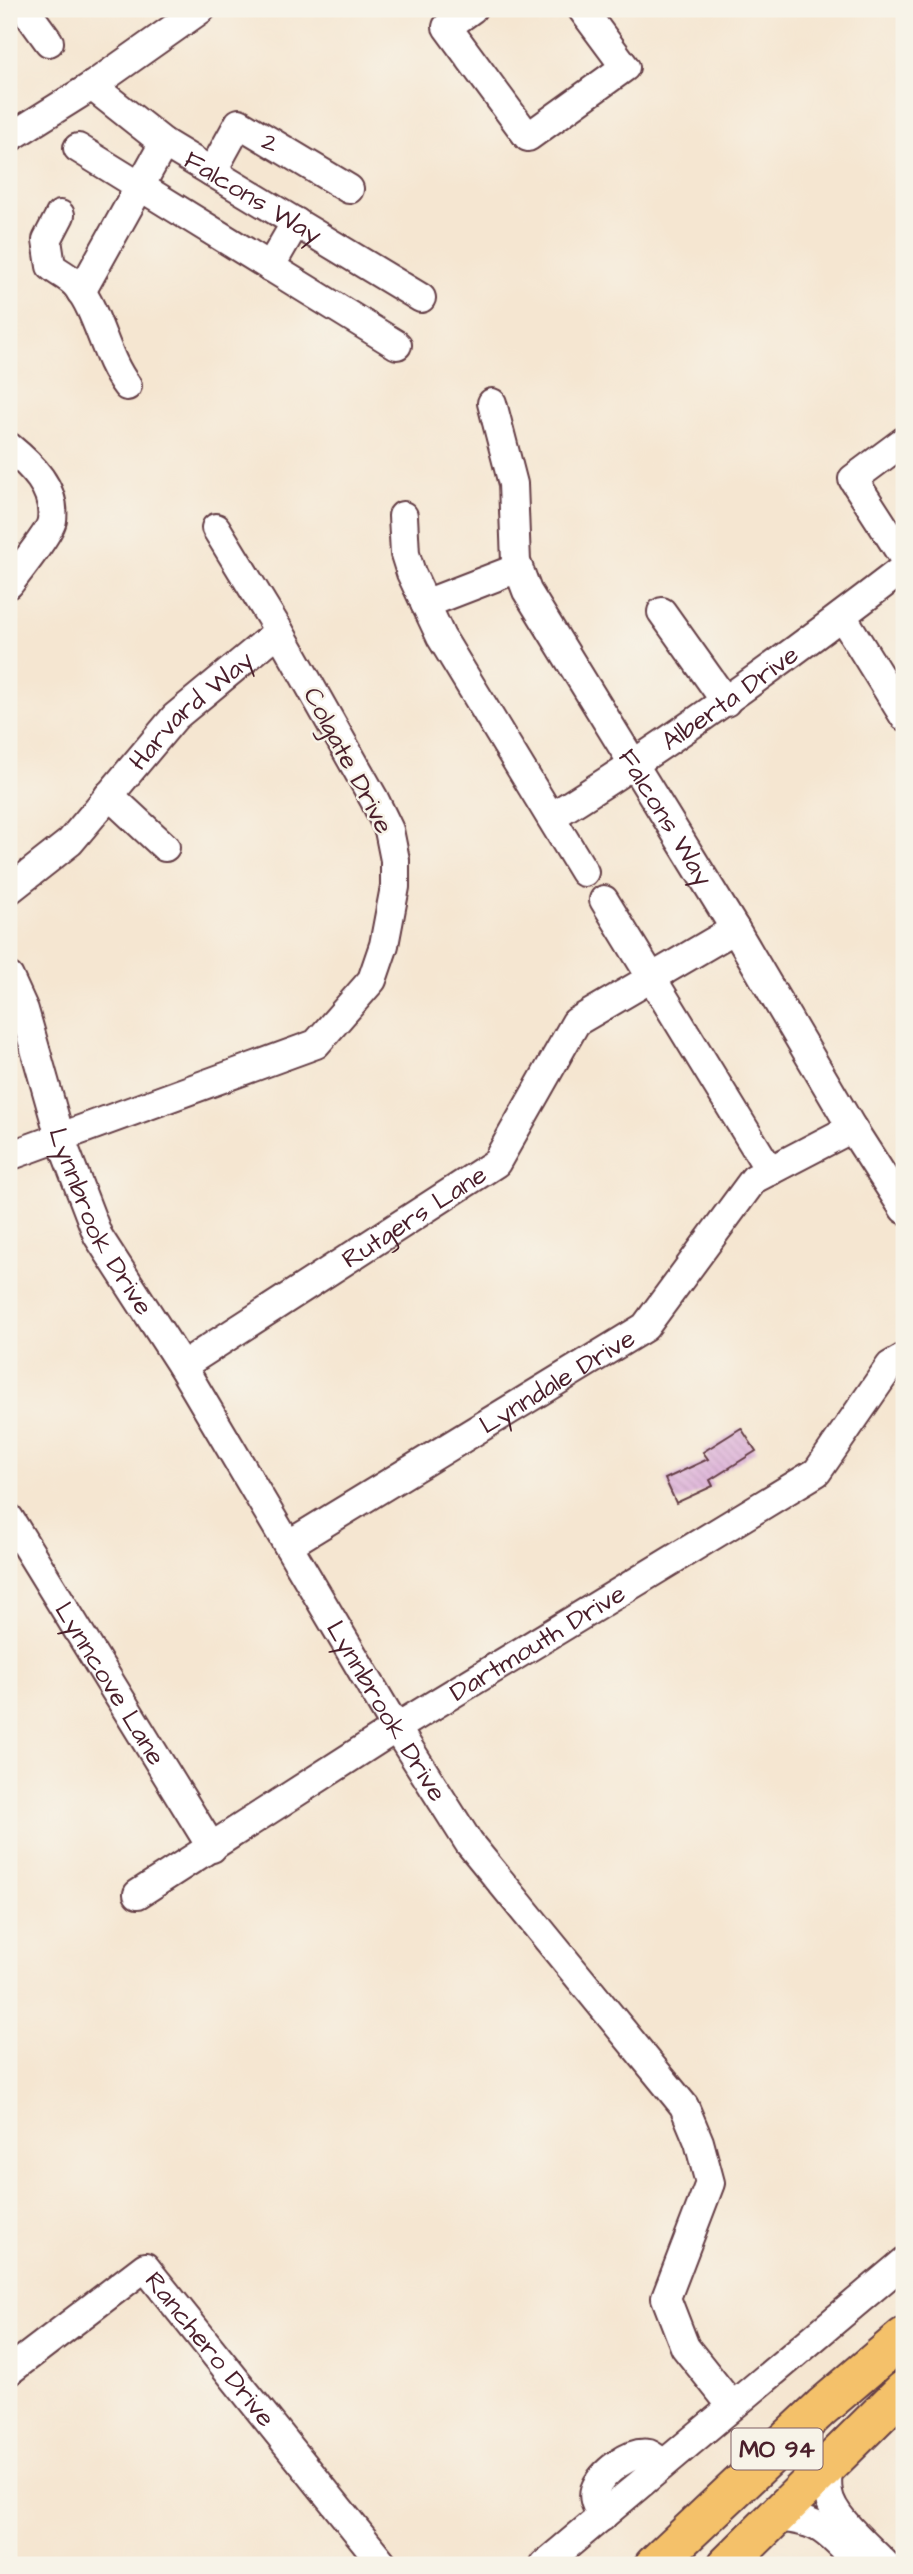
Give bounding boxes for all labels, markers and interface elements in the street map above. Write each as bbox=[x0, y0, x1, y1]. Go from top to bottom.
street label: 2 bbox=[255, 124, 286, 162]
street label: Falcons Way bbox=[177, 142, 328, 255]
street label: Alberta Drive bbox=[654, 637, 806, 759]
street label: Harvard Way bbox=[121, 643, 263, 778]
street label: Colgate Drive bbox=[293, 681, 402, 841]
street label: Falcons Way bbox=[609, 742, 721, 894]
street label: Lynnbrook Drive bbox=[39, 1124, 161, 1322]
street label: Rutgers Lane bbox=[335, 1157, 494, 1277]
street label: Lynndale Drive bbox=[473, 1320, 642, 1443]
street label: Dartmouth Drive bbox=[443, 1576, 632, 1710]
street label: Lynncove Lane bbox=[46, 1595, 174, 1772]
street label: Lynnbrook Drive bbox=[317, 1614, 455, 1808]
street label: Ranchero Drive bbox=[136, 2264, 283, 2435]
road number: MO 94 bbox=[732, 2428, 822, 2470]

